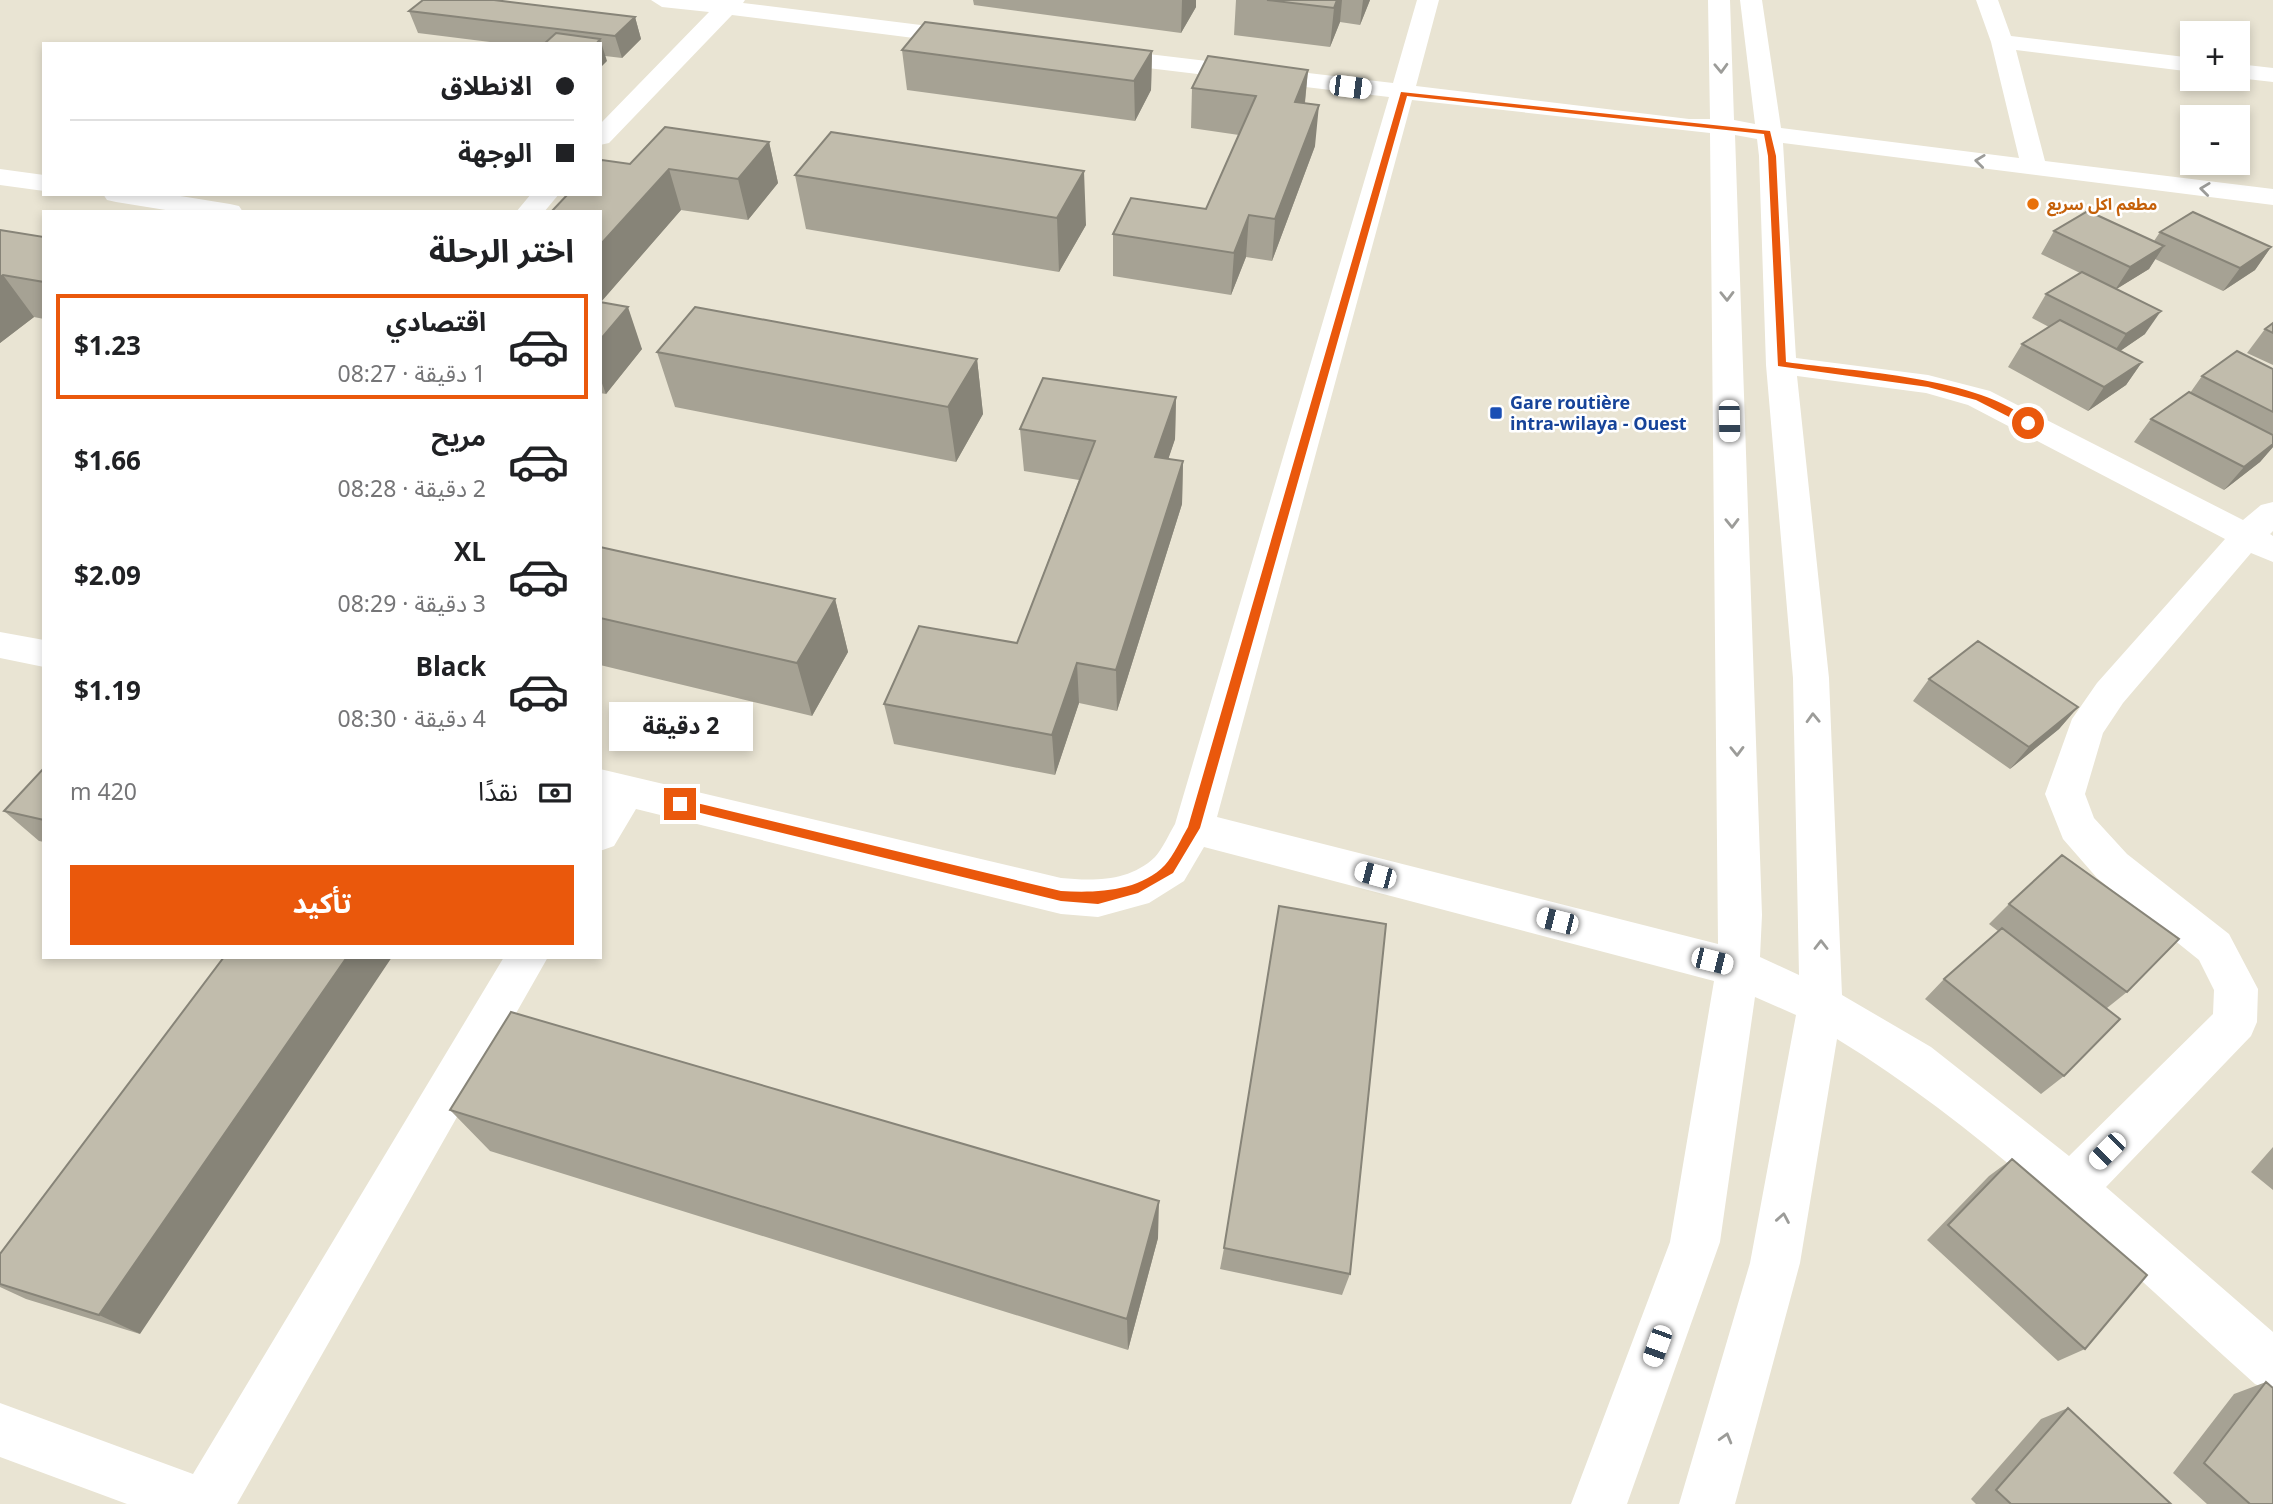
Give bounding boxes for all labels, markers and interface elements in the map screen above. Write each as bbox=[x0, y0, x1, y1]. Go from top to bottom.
map controls bbox=[2180, 21, 2250, 175]
button: + bbox=[2180, 21, 2250, 91]
text: الانطلاق bbox=[441, 59, 532, 114]
one-way arrow bbox=[1713, 63, 1729, 74]
car bbox=[1328, 74, 1373, 100]
button: − bbox=[2180, 105, 2250, 175]
text: الوجهة bbox=[458, 126, 532, 181]
one-way arrow bbox=[1974, 153, 1985, 168]
one-way arrow bbox=[2199, 181, 2211, 196]
place label: مطعم اكل سريع bbox=[2047, 188, 2157, 222]
marker: مطعم اكل سريع bbox=[2025, 196, 2041, 212]
text: اختر الرحلة bbox=[429, 218, 574, 286]
one-way arrow bbox=[1719, 290, 1734, 301]
text: اقتصادي bbox=[386, 295, 486, 350]
icon: car bbox=[507, 315, 570, 378]
text: $1.23 bbox=[74, 319, 141, 374]
text: 1 دقيقة · 08:27 bbox=[338, 350, 486, 399]
place label: Gare routière intra-wilaya - Ouest bbox=[1510, 384, 1687, 443]
car bbox=[1719, 400, 1740, 442]
marker: Gare routière intra-wilaya - Ouest bbox=[1488, 405, 1504, 421]
route start bbox=[2012, 407, 2044, 439]
text: مريح bbox=[431, 410, 486, 465]
icon: car bbox=[507, 430, 570, 493]
text: $1.66 bbox=[74, 434, 141, 489]
text: 2 دقيقة · 08:28 bbox=[338, 465, 486, 514]
one-way arrow bbox=[1724, 518, 1739, 529]
text: XL bbox=[454, 525, 486, 580]
icon: car bbox=[507, 545, 570, 608]
text: $2.09 bbox=[74, 549, 141, 604]
text: 3 دقيقة · 08:29 bbox=[338, 580, 486, 629]
text: Black bbox=[415, 640, 486, 695]
icon: car bbox=[507, 660, 570, 723]
text: $1.19 bbox=[74, 664, 141, 719]
text: 4 دقيقة · 08:30 bbox=[338, 695, 486, 744]
callout: 2 دقيقة bbox=[608, 702, 752, 752]
text: 2 دقيقة bbox=[642, 702, 720, 751]
one-way arrow bbox=[1805, 712, 1820, 723]
one-way arrow bbox=[1729, 746, 1745, 756]
text: نقدًا bbox=[478, 765, 518, 820]
text: 420 m bbox=[70, 768, 137, 817]
icon: cash bbox=[536, 774, 574, 812]
route end bbox=[664, 788, 696, 820]
car bbox=[1352, 859, 1399, 891]
button: تأكيد bbox=[70, 865, 574, 945]
car bbox=[1535, 906, 1580, 936]
one-way arrow bbox=[1813, 939, 1828, 950]
car bbox=[1690, 946, 1735, 976]
car bbox=[2085, 1129, 2130, 1173]
one-way arrow bbox=[1775, 1212, 1790, 1224]
car bbox=[1640, 1323, 1675, 1369]
one-way arrow bbox=[1717, 1432, 1732, 1444]

